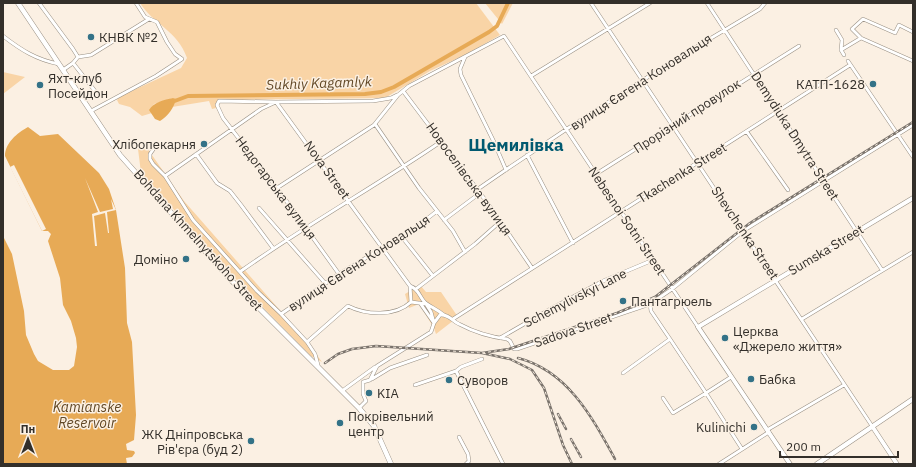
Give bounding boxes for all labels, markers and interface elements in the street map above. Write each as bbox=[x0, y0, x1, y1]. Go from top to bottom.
place label: КНВК №2 bbox=[99, 29, 158, 46]
street label: вулиця Євгена Коновальця bbox=[567, 30, 715, 134]
marker: КНВК №2 bbox=[86, 32, 96, 42]
street label: Demydiuka Dmytra Street bbox=[747, 69, 843, 203]
place label: Яхт-клуб Посейдон bbox=[48, 70, 108, 102]
water label: Sukhiy Kagamlyk bbox=[266, 72, 373, 94]
street label: Прорізний провулок bbox=[630, 75, 744, 157]
place label: КАТП-1628 bbox=[796, 76, 865, 93]
marker: КАТП-1628 bbox=[868, 79, 878, 89]
marker: Яхт-клуб Посейдон bbox=[35, 80, 45, 90]
street label: Новоселівська вулиця bbox=[422, 119, 516, 239]
street label: Недогарська вулиця bbox=[232, 133, 320, 243]
district label: Щемилівка bbox=[468, 134, 564, 156]
place label: Хлібопекарня bbox=[112, 136, 196, 153]
street label: Nova Street bbox=[300, 137, 354, 203]
marker: Хлібопекарня bbox=[199, 139, 209, 149]
street label: Tkachenka Street bbox=[634, 139, 730, 207]
street label: Nebesnoi Sotni Street bbox=[584, 164, 670, 278]
street label: Bohdana Khmelnytskoho Street bbox=[130, 166, 266, 314]
street label: Shevchenka Street bbox=[707, 183, 783, 283]
street label: вулиця Євгена Коновальця bbox=[285, 211, 433, 315]
street label: Sumska Street bbox=[785, 221, 867, 279]
place label: Доміно bbox=[134, 251, 178, 268]
marker: Доміно bbox=[181, 254, 191, 264]
street label: Schemylivskyi Lane bbox=[521, 265, 629, 331]
place label: Пантагрюель bbox=[631, 293, 712, 310]
marker: Пантагрюель bbox=[618, 296, 628, 306]
street label: Sadova Street bbox=[532, 309, 614, 351]
place label: Церква «Джерело життя» bbox=[733, 323, 842, 355]
marker: Церква «Джерело життя» bbox=[720, 333, 730, 343]
place label: Бабка bbox=[759, 371, 796, 388]
place label: Суворов bbox=[457, 372, 508, 389]
marker: Бабка bbox=[746, 374, 756, 384]
marker: Суворов bbox=[444, 375, 454, 385]
place label: KIA bbox=[377, 385, 399, 402]
marker: KIA bbox=[364, 388, 374, 398]
water label: Kamianske Reservoir bbox=[53, 398, 121, 432]
place label: Покрівельний центр bbox=[348, 408, 434, 440]
marker: Покрівельний центр bbox=[335, 418, 345, 428]
north arrow bbox=[8, 419, 48, 459]
place label: Kulinichi bbox=[696, 419, 746, 436]
text: Пн bbox=[21, 422, 35, 436]
marker: Kulinichi bbox=[749, 422, 759, 432]
place label: ЖК Дніпровська Рів'єра (буд 2) bbox=[141, 426, 243, 458]
scale bar bbox=[780, 433, 898, 459]
marker: ЖК Дніпровська Рів'єра (буд 2) bbox=[246, 436, 256, 446]
text: 200 m bbox=[786, 439, 821, 454]

